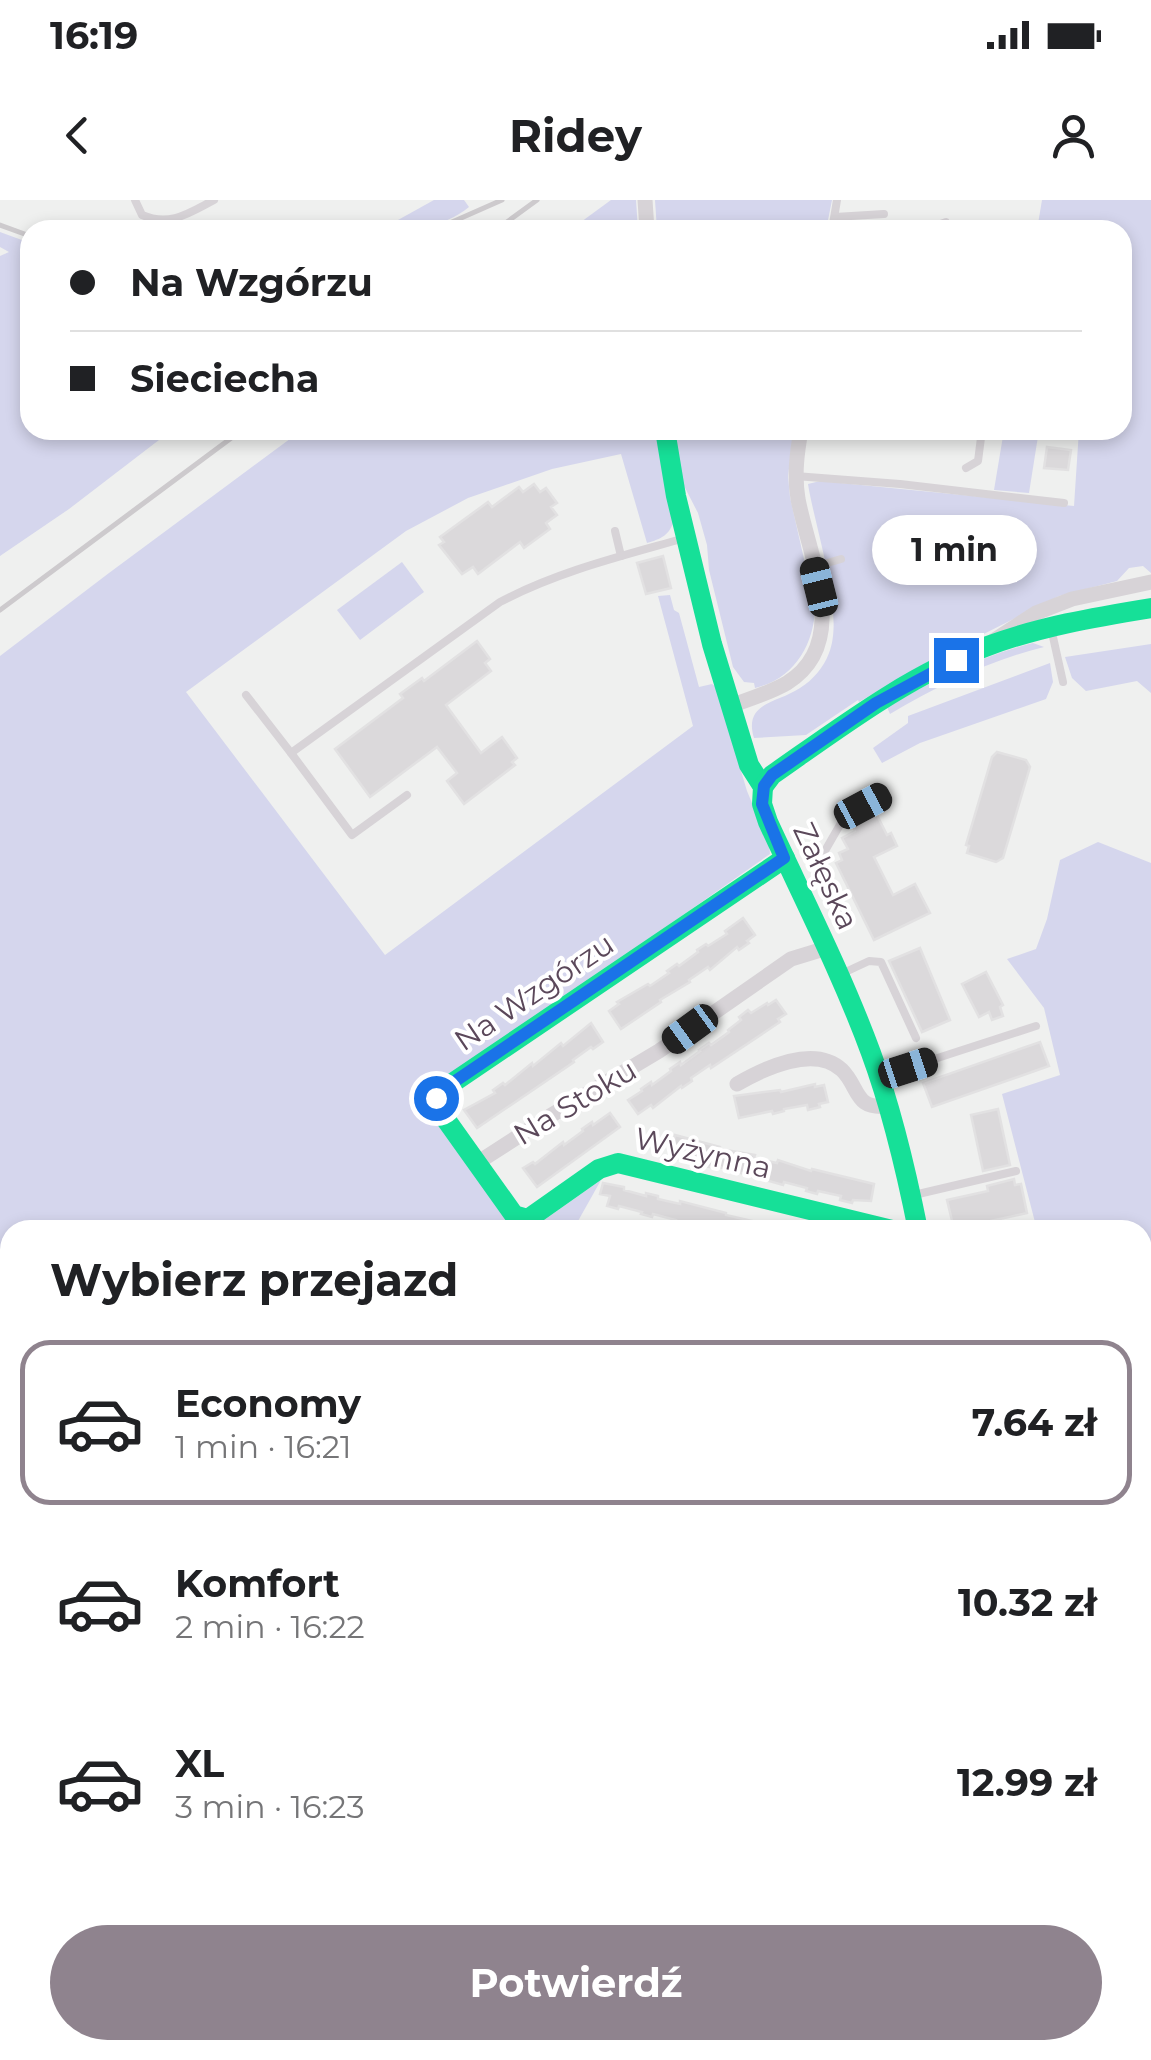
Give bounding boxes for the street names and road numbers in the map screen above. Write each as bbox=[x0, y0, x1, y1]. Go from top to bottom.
street label: Załęska bbox=[785, 817, 867, 935]
street label: Na Wzgórzu bbox=[447, 925, 621, 1059]
street label: Na Stoku bbox=[507, 1051, 643, 1153]
street label: Wyżynna bbox=[631, 1119, 775, 1187]

